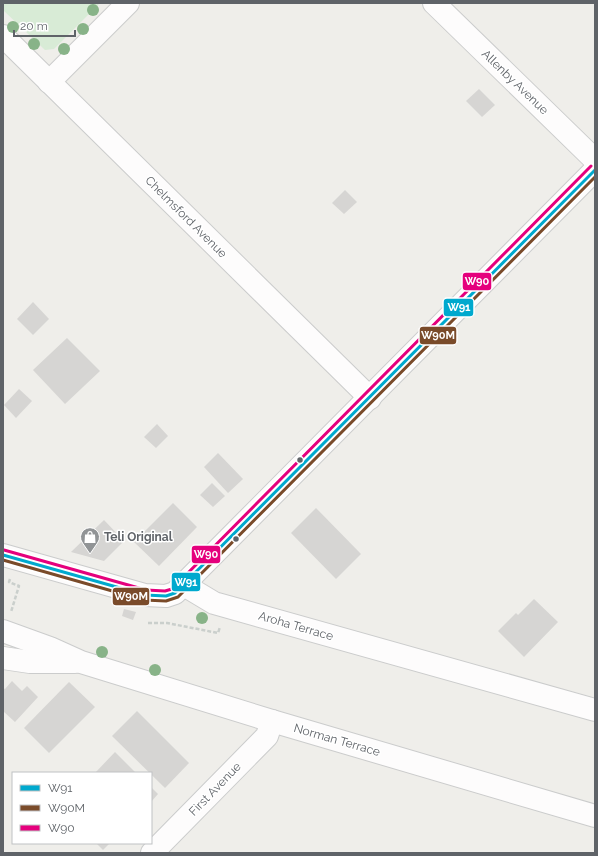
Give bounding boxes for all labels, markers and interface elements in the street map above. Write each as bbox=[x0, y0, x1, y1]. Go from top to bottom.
scale bar bbox=[14, 12, 75, 38]
text: 20 m bbox=[20, 19, 48, 33]
street label: Allenby Avenue bbox=[479, 47, 551, 117]
street label: Chelmsford Avenue bbox=[142, 173, 230, 261]
line badge: W90 bbox=[462, 272, 492, 291]
text: W90 bbox=[465, 275, 489, 288]
line badge: W91 bbox=[443, 298, 474, 317]
text: W91 bbox=[447, 301, 471, 314]
line badge: W90M bbox=[419, 326, 457, 345]
text: W90M bbox=[421, 329, 455, 342]
unlabelled marker bbox=[295, 455, 305, 465]
shop icon: Teli Original bbox=[79, 526, 101, 554]
place label: Teli Original bbox=[104, 530, 173, 544]
unlabelled marker bbox=[231, 534, 241, 544]
line badge: W90 bbox=[191, 545, 221, 564]
text: W90 bbox=[194, 548, 218, 561]
line badge: W91 bbox=[171, 572, 201, 592]
text: W91 bbox=[174, 576, 198, 589]
line badge: W90M bbox=[112, 587, 150, 606]
text: W90M bbox=[114, 590, 148, 603]
street label: Aroha Terrace bbox=[257, 609, 335, 643]
street label: Norman Terrace bbox=[292, 721, 382, 759]
street label: First Avenue bbox=[186, 759, 244, 819]
legend bbox=[12, 772, 152, 844]
text: W91 bbox=[48, 781, 72, 795]
text: W90M bbox=[48, 801, 85, 815]
text: W90 bbox=[48, 821, 75, 835]

